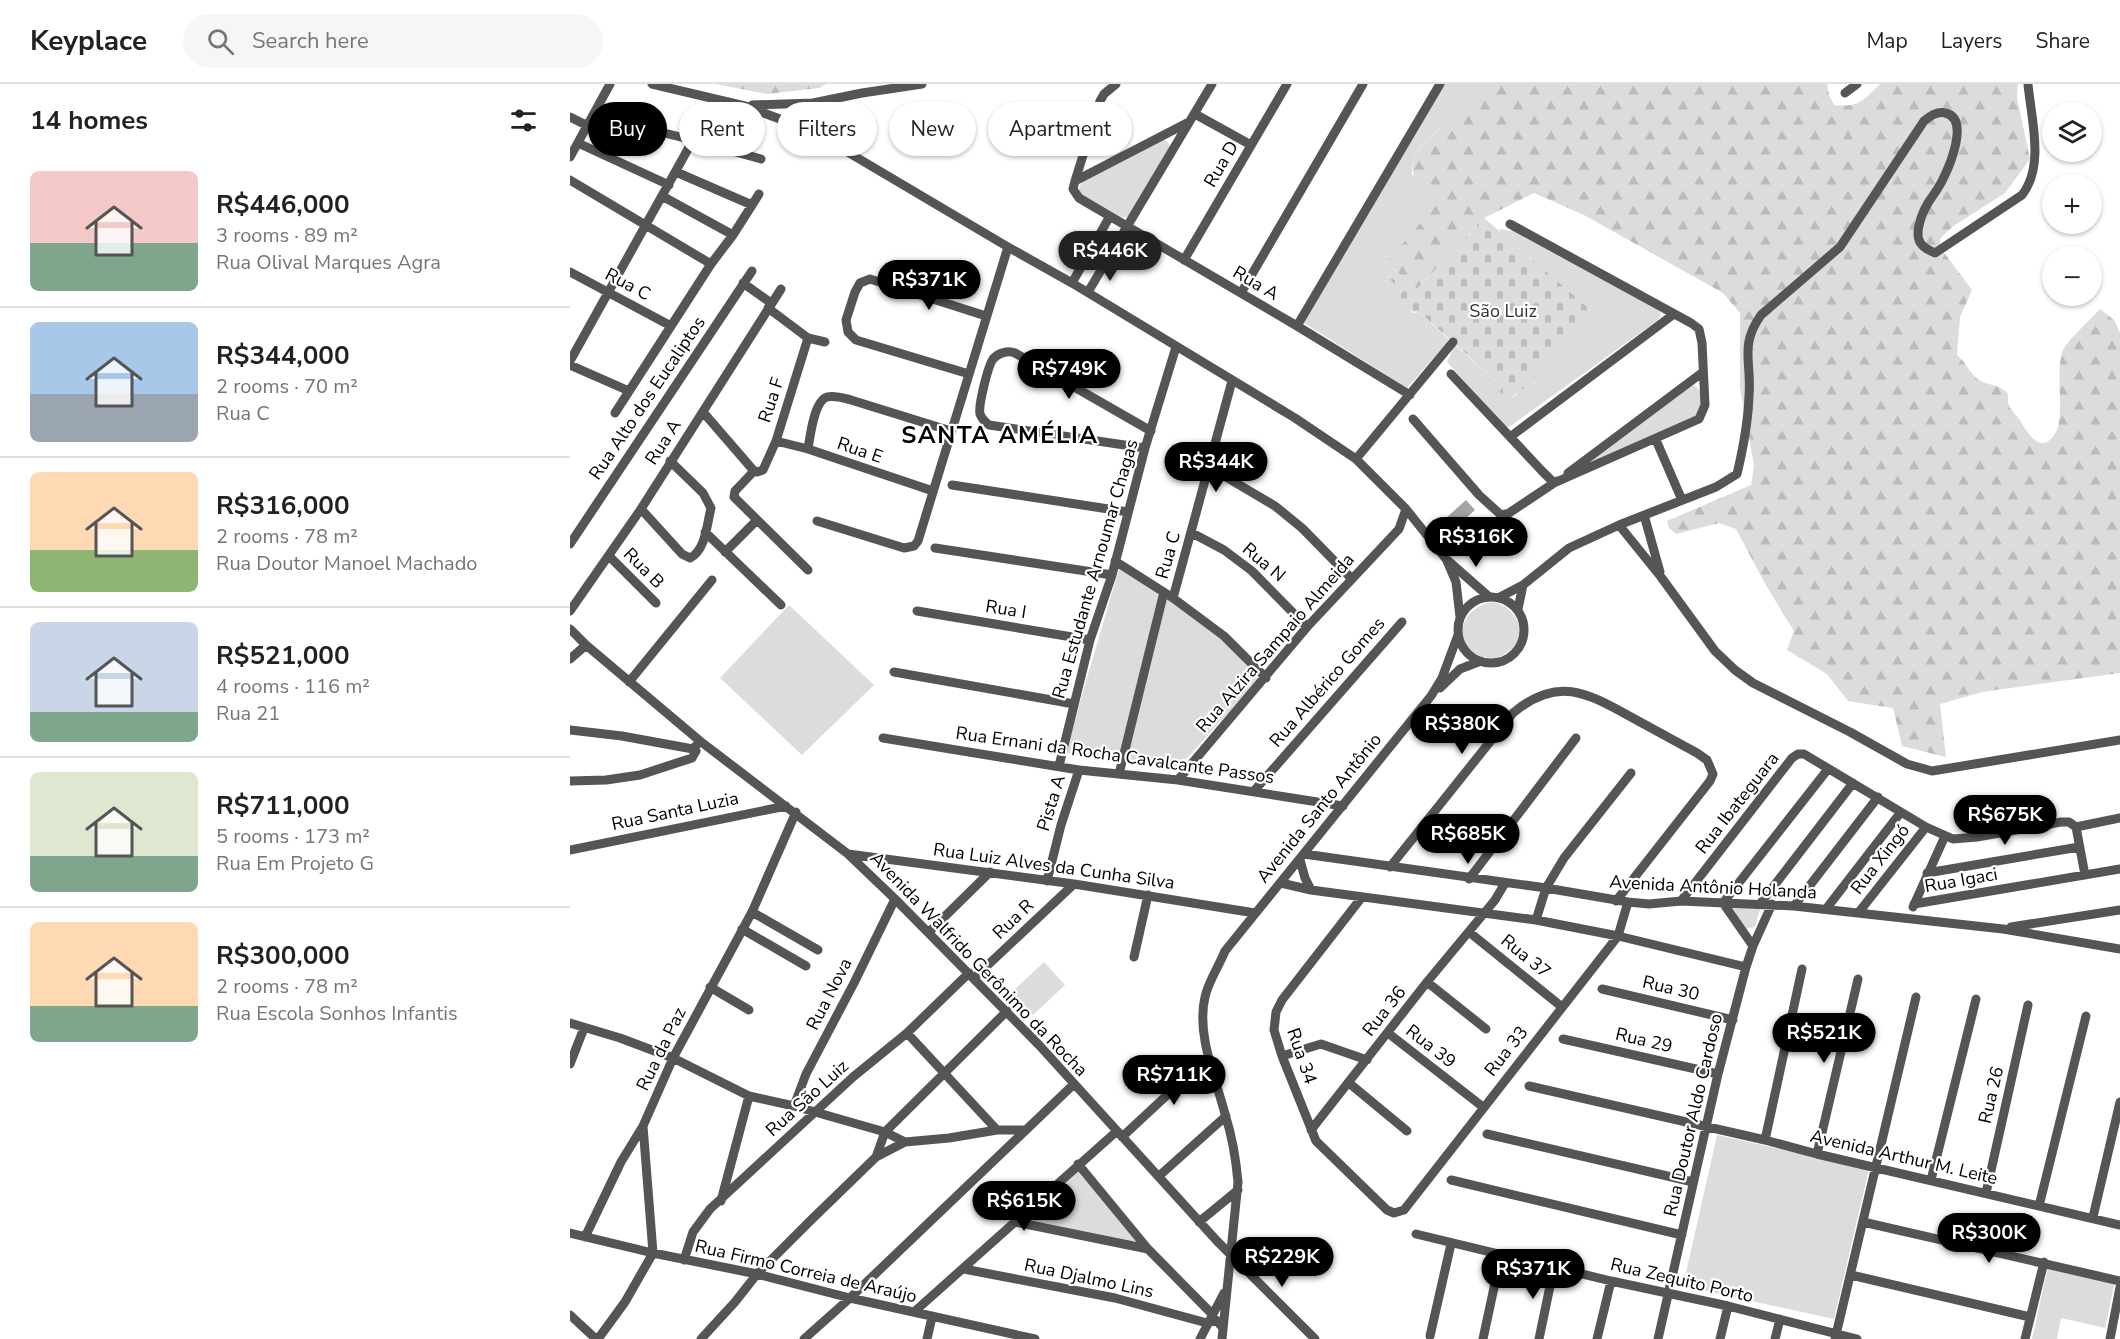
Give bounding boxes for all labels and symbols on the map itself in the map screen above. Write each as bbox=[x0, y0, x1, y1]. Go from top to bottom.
street label: Rua D bbox=[1198, 136, 1244, 192]
pin: R$446K bbox=[1061, 231, 1159, 282]
pin: R$371K bbox=[880, 260, 978, 311]
street label: Rua A bbox=[1229, 260, 1283, 306]
street label: Rua C bbox=[601, 262, 655, 306]
park label: São Luiz bbox=[1469, 299, 1537, 323]
street label: Rua Alto dos Eucaliptos bbox=[584, 312, 710, 484]
pin: R$749K bbox=[1020, 349, 1118, 400]
street label: Rua F bbox=[752, 374, 790, 426]
street label: Rua A bbox=[640, 415, 686, 469]
district label: SANTA AMÉLIA bbox=[901, 419, 1099, 451]
street label: Rua E bbox=[834, 431, 886, 469]
street label: Rua Estudante Arnoumar Chagas bbox=[1046, 436, 1144, 702]
pin: R$344K bbox=[1167, 442, 1265, 493]
pin: R$316K bbox=[1427, 517, 1525, 568]
street label: Rua C bbox=[1150, 528, 1186, 582]
street label: Rua N bbox=[1237, 537, 1291, 587]
street label: Rua B bbox=[618, 542, 670, 594]
street label: Rua Alzira Sampaio Almeida bbox=[1190, 548, 1360, 738]
street label: Rua I bbox=[984, 594, 1028, 624]
street label: Rua Albérico Gomes bbox=[1264, 612, 1390, 752]
pin: R$380K bbox=[1413, 704, 1511, 755]
street label: Rua Ernani da Rocha Cavalcante Passos bbox=[954, 721, 1276, 789]
street label: Avenida Santo Antônio bbox=[1251, 728, 1387, 888]
street label: Rua Ibateguara bbox=[1690, 747, 1784, 859]
street label: Pista A bbox=[1031, 772, 1071, 834]
street label: Rua Santa Luzia bbox=[609, 786, 741, 836]
pin: R$675K bbox=[1956, 795, 2054, 846]
pin: R$685K bbox=[1419, 814, 1517, 865]
street label: Rua Xingó bbox=[1845, 819, 1915, 899]
street label: Rua Luiz Alves da Cunha Silva bbox=[932, 837, 1176, 895]
street label: Avenida Walfrido Gerônimo da Rocha bbox=[865, 846, 1093, 1082]
street label: Rua Igaci bbox=[1923, 862, 1999, 898]
street label: Avenida Antônio Holanda bbox=[1609, 870, 1817, 904]
street label: Rua R bbox=[987, 894, 1039, 944]
street label: Rua 37 bbox=[1496, 928, 1556, 984]
street label: Rua Nova bbox=[801, 954, 857, 1034]
street label: Rua 30 bbox=[1640, 970, 1702, 1006]
street label: Rua 36 bbox=[1357, 981, 1411, 1041]
street label: Rua da Paz bbox=[631, 1003, 691, 1095]
street label: Rua Doutor Aldo Cardoso bbox=[1658, 1011, 1728, 1219]
pin: R$521K bbox=[1775, 1013, 1873, 1064]
street label: Rua 39 bbox=[1401, 1019, 1461, 1073]
street label: Rua 33 bbox=[1479, 1021, 1533, 1081]
street label: Rua 29 bbox=[1613, 1022, 1675, 1058]
street label: Rua 34 bbox=[1281, 1025, 1323, 1087]
street label: Rua São Luiz bbox=[760, 1054, 854, 1142]
pin: R$711K bbox=[1125, 1055, 1223, 1106]
street label: Rua 26 bbox=[1973, 1064, 2009, 1126]
street label: Avenida Arthur M. Leite bbox=[1808, 1124, 2000, 1190]
pin: R$615K bbox=[975, 1181, 1073, 1232]
pin: R$300K bbox=[1940, 1213, 2038, 1264]
street label: Rua Firmo Correia de Araújo bbox=[693, 1234, 919, 1308]
pin: R$229K bbox=[1233, 1237, 1331, 1288]
pin: R$371K bbox=[1484, 1249, 1582, 1300]
street label: Rua Zequito Porto bbox=[1608, 1252, 1756, 1308]
street label: Rua Djalmo Lins bbox=[1022, 1253, 1156, 1303]

